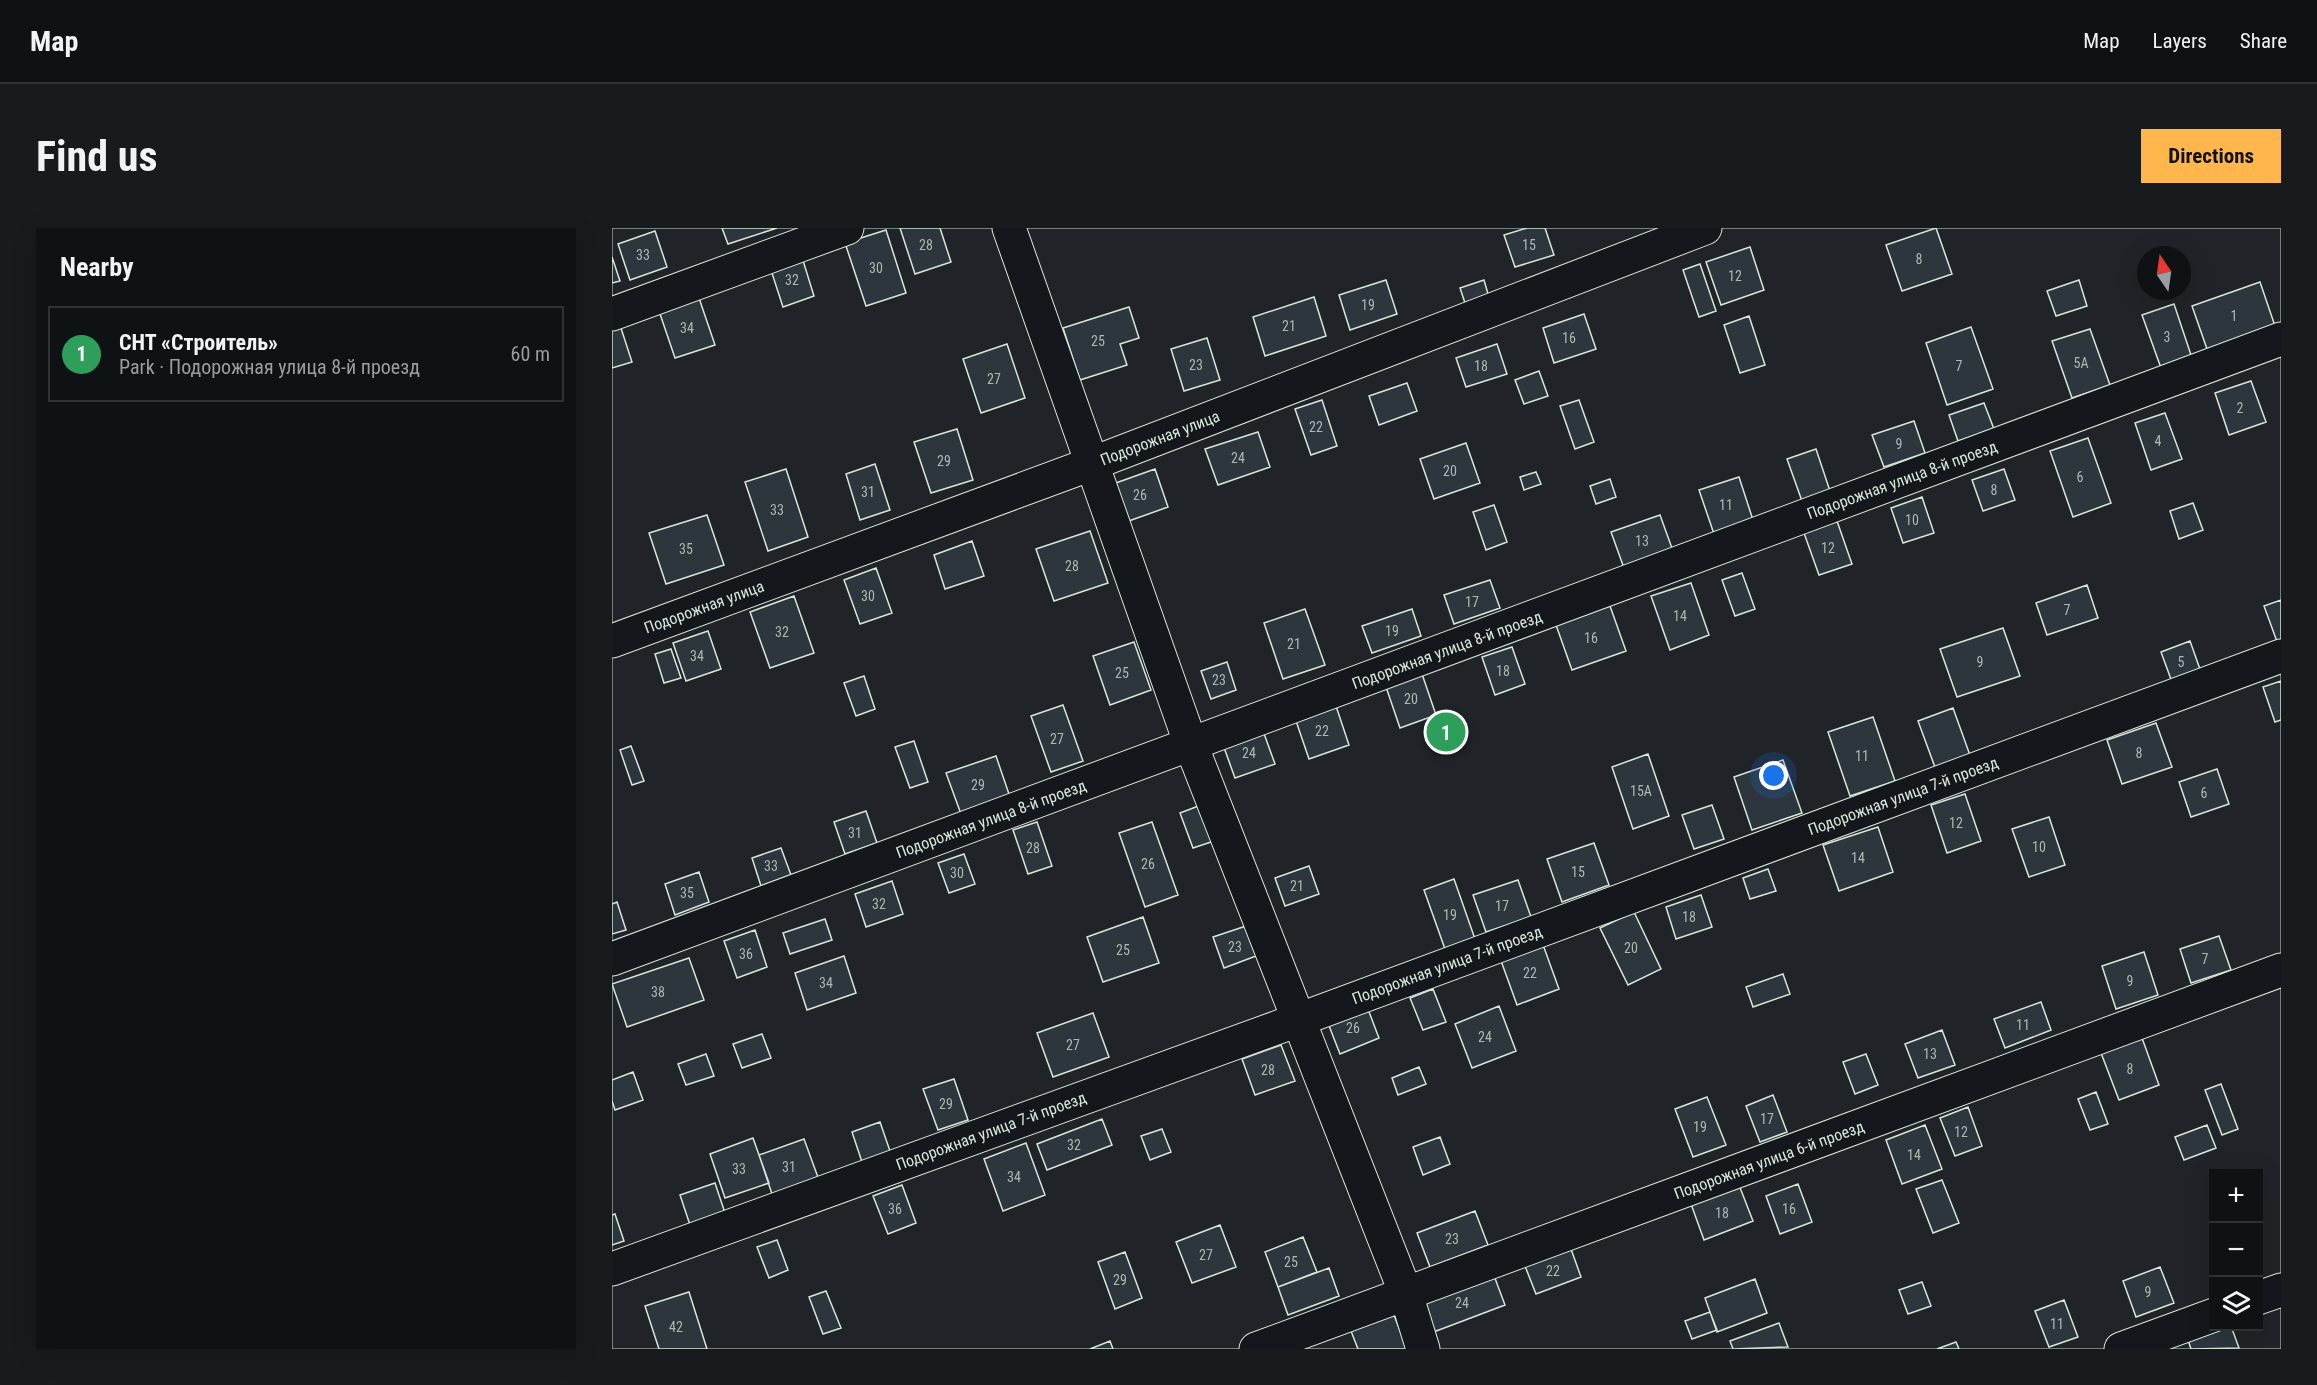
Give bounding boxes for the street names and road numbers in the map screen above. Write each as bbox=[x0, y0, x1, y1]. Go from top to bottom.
street label: Подорожная улица bbox=[1098, 407, 1222, 469]
street label: Подорожная улица 8-й проезд bbox=[1804, 437, 2000, 523]
street label: Подорожная улица bbox=[641, 576, 767, 638]
street label: Подорожная улица 8-й проезд bbox=[1349, 607, 1545, 693]
street label: Подорожная улица 7-й проезд bbox=[1805, 753, 2001, 839]
street label: Подорожная улица 8-й проезд bbox=[893, 776, 1089, 862]
street label: Подорожная улица 7-й проезд bbox=[1349, 922, 1545, 1008]
street label: Подорожная улица 7-й проезд bbox=[893, 1088, 1089, 1174]
street label: Подорожная улица 6-й проезд bbox=[1671, 1117, 1867, 1203]

